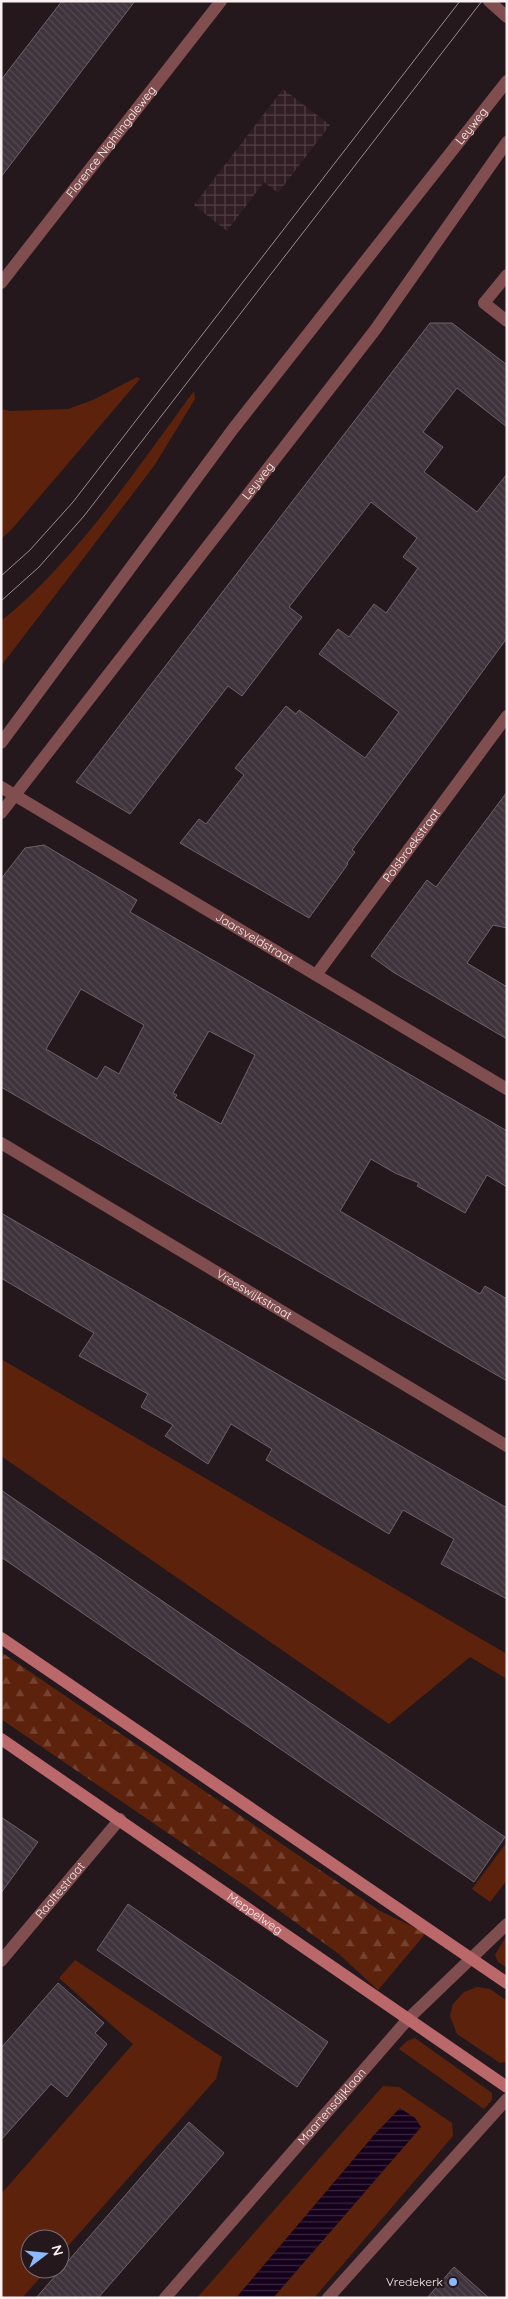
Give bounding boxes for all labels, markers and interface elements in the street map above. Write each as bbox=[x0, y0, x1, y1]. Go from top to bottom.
street label: Florence Nightingaleweg bbox=[62, 83, 159, 200]
street label: Leyweg bbox=[452, 104, 490, 147]
street label: Leyweg bbox=[239, 459, 277, 502]
street label: Polsbroekstraat bbox=[379, 805, 443, 885]
street label: Jaarsveldstraat bbox=[213, 909, 296, 967]
street label: Vreeswijkstraat bbox=[214, 1266, 295, 1323]
street label: Raaltestraat bbox=[32, 1859, 88, 1922]
street label: Meppelweg bbox=[224, 1889, 286, 1937]
street label: Maartensdijklaan bbox=[294, 2065, 369, 2147]
north arrow bbox=[20, 2229, 70, 2279]
text: N bbox=[47, 2243, 68, 2258]
place label: Vredekerk bbox=[386, 2274, 443, 2289]
marker: Vredekerk bbox=[447, 2276, 459, 2288]

